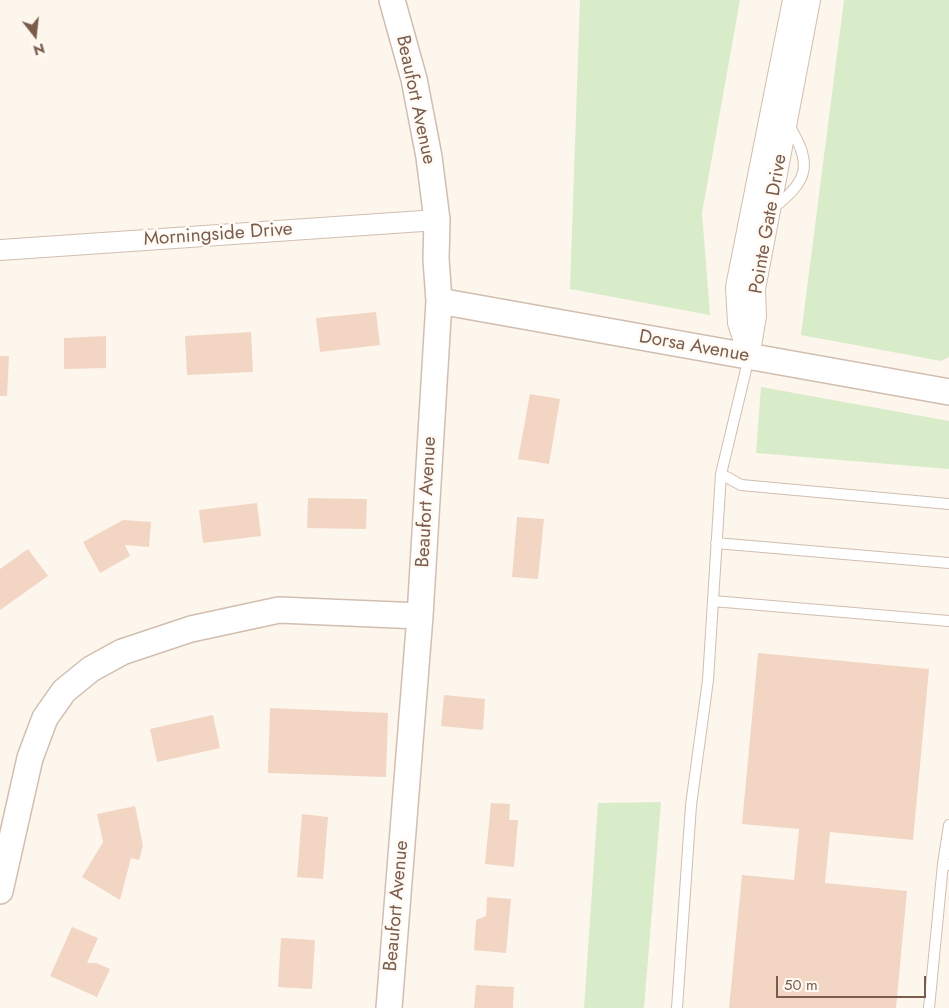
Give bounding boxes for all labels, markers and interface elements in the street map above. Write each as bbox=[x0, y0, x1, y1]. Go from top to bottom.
north arrow bbox=[10, 10, 60, 60]
street label: Beaufort Avenue bbox=[390, 33, 440, 167]
text: N bbox=[31, 38, 47, 61]
street label: Pointe Gate Drive bbox=[746, 152, 792, 296]
street label: Morningside Drive bbox=[143, 218, 293, 252]
street label: Dorsa Avenue bbox=[637, 326, 751, 368]
street label: Beaufort Avenue bbox=[412, 436, 442, 568]
street label: Beaufort Avenue bbox=[380, 840, 414, 972]
scale bar bbox=[779, 966, 929, 998]
text: 50 m bbox=[784, 974, 818, 996]

